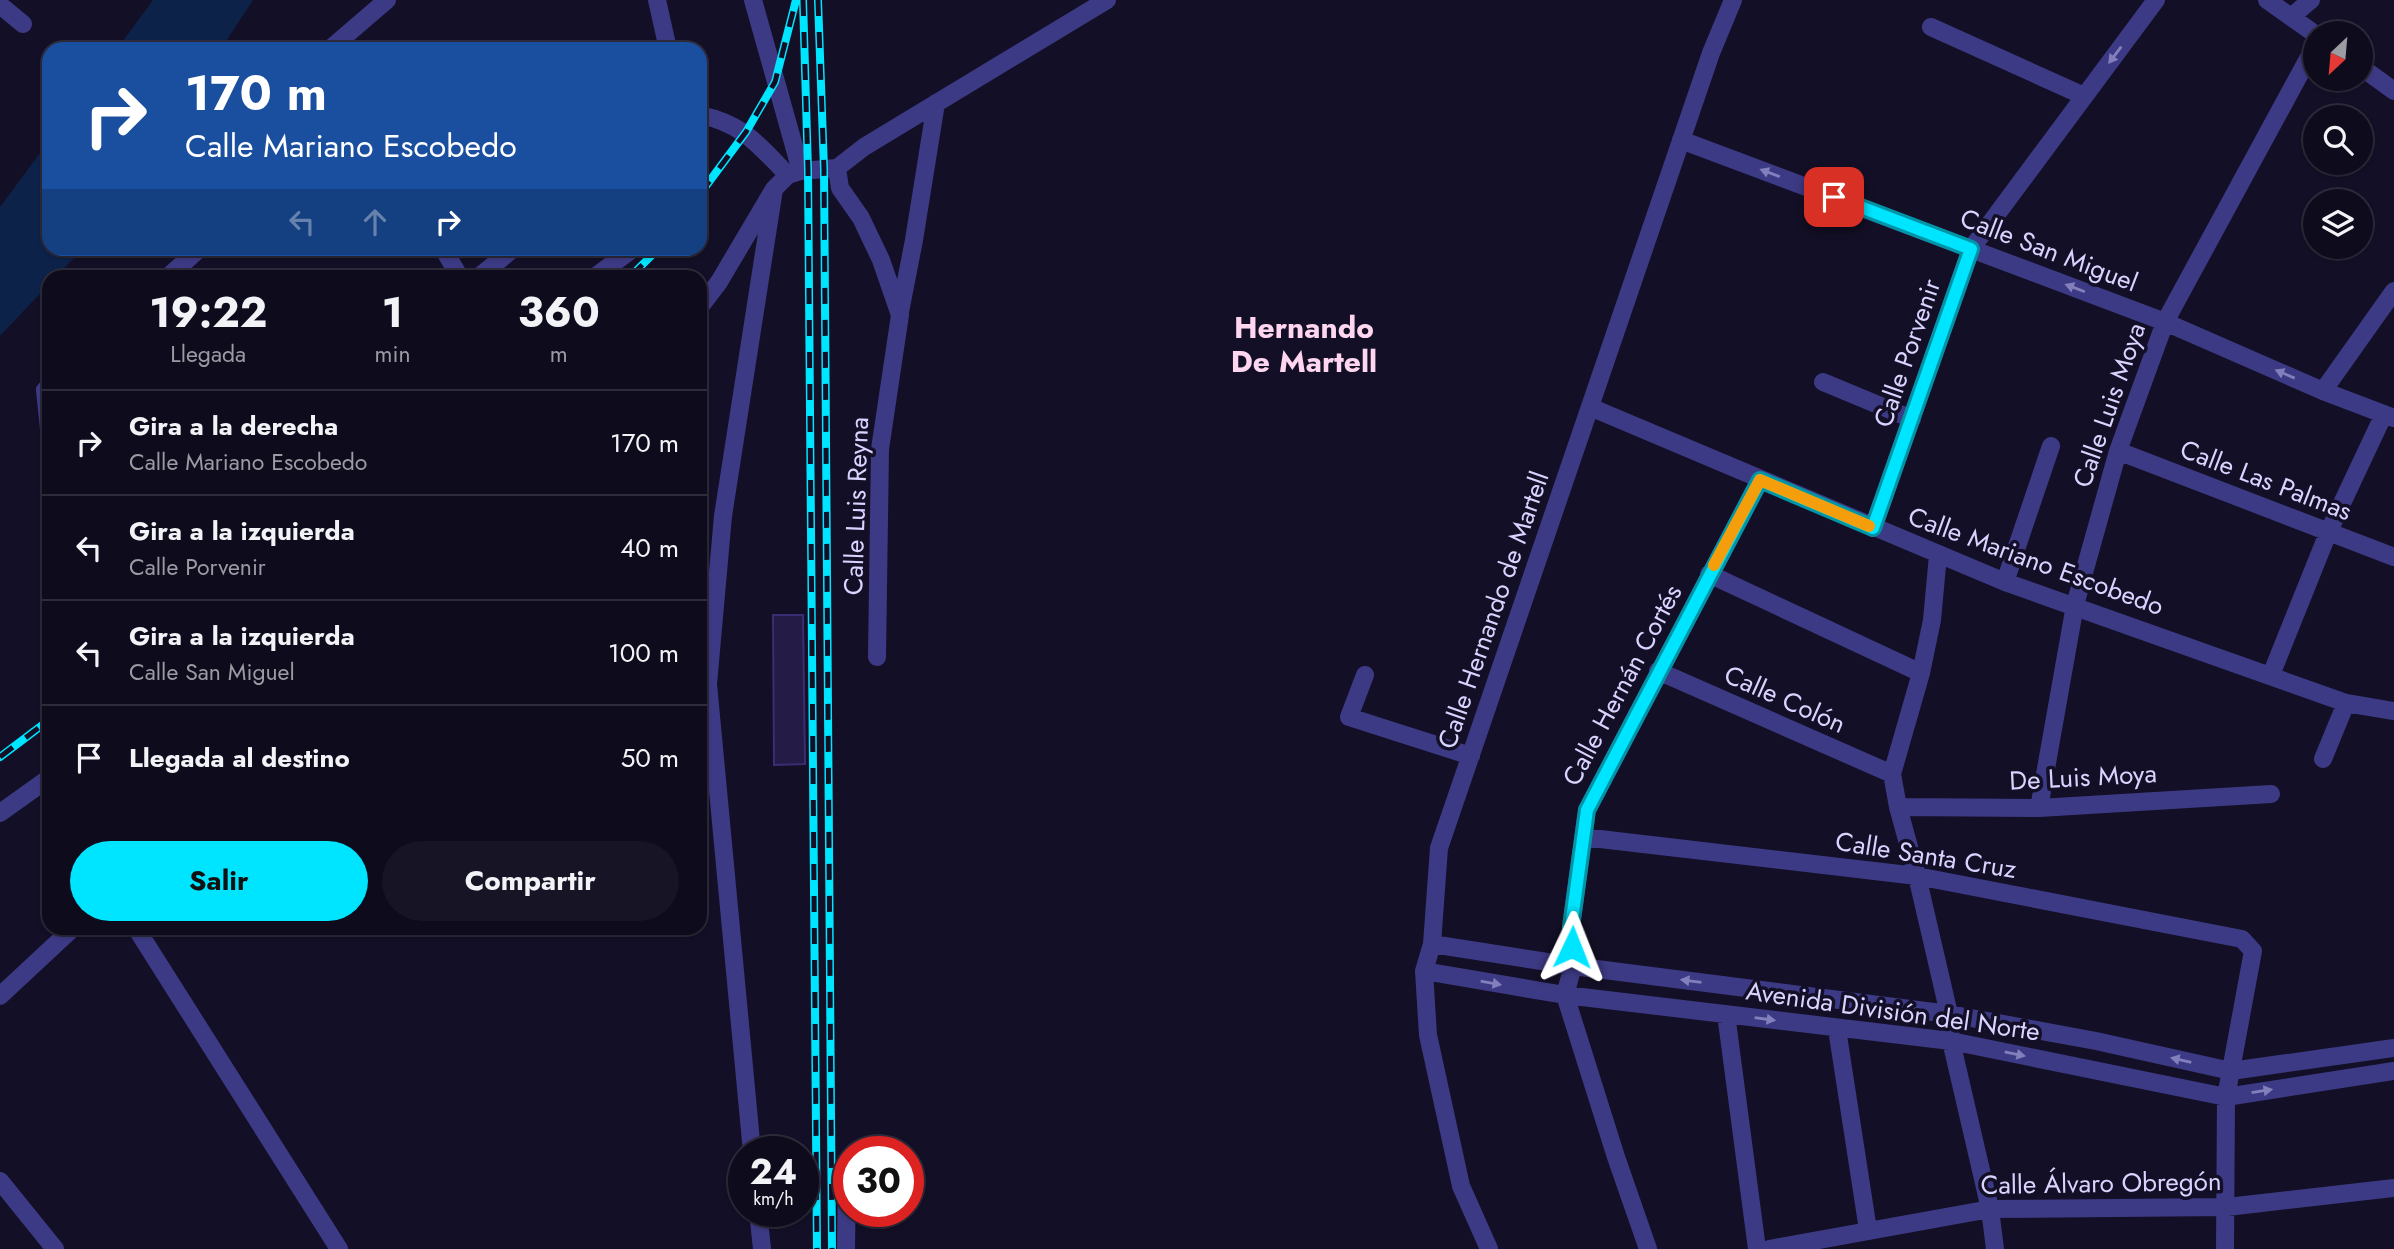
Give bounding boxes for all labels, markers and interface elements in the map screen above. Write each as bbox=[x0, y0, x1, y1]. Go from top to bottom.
north arrow bbox=[2303, 21, 2373, 91]
map controls bbox=[2303, 21, 2373, 259]
one-way arrow bbox=[2108, 46, 2122, 64]
text: 170 m bbox=[185, 58, 327, 128]
icon: right bbox=[70, 70, 161, 161]
button: search bbox=[2303, 105, 2373, 175]
text: Calle Mariano Escobedo bbox=[185, 123, 517, 169]
one-way arrow bbox=[1760, 167, 1781, 178]
pin bbox=[1804, 167, 1864, 227]
icon: arrive bbox=[1815, 178, 1853, 216]
button: layers bbox=[2303, 189, 2373, 259]
street label: Calle San Miguel bbox=[1955, 199, 2143, 301]
icon: left bbox=[283, 203, 321, 241]
icon: ahead bbox=[356, 203, 394, 241]
icon: right bbox=[429, 203, 467, 241]
street label: Calle Porvenir bbox=[1864, 274, 1950, 432]
text: 19:22 bbox=[149, 282, 267, 343]
text: 1 bbox=[382, 282, 403, 343]
text: 360 bbox=[518, 282, 600, 343]
one-way arrow bbox=[2064, 282, 2085, 293]
district label: Hernando De Martell bbox=[1231, 306, 1377, 383]
street label: Calle Luis Moya bbox=[2063, 317, 2155, 493]
text: Llegada bbox=[170, 337, 246, 371]
text: min bbox=[375, 337, 411, 371]
text: m bbox=[550, 337, 568, 371]
one-way arrow bbox=[2275, 368, 2296, 379]
text: Gira a la derecha bbox=[129, 407, 338, 445]
street label: Calle Luis Reyna bbox=[834, 416, 878, 596]
icon: right bbox=[70, 424, 108, 462]
text: 170 m bbox=[610, 424, 679, 462]
street label: Calle Las Palmas bbox=[2175, 430, 2357, 530]
text: Calle Mariano Escobedo bbox=[129, 445, 367, 479]
street label: Calle Hernando de Martell bbox=[1428, 466, 1558, 754]
street label: Calle Mariano Escobedo bbox=[1903, 497, 2169, 625]
text: Gira a la izquierda bbox=[129, 512, 355, 550]
icon: left bbox=[70, 529, 108, 567]
text: 40 m bbox=[620, 529, 679, 567]
text: Calle Porvenir bbox=[129, 550, 266, 584]
street label: Calle Hernán Cortés bbox=[1553, 578, 1691, 792]
text: Gira a la izquierda bbox=[129, 617, 355, 655]
icon: left bbox=[70, 634, 108, 672]
text: 100 m bbox=[608, 634, 679, 672]
text: Calle San Miguel bbox=[129, 655, 295, 689]
street label: Calle Colón bbox=[1718, 655, 1852, 743]
icon: arrive bbox=[70, 739, 108, 777]
text: Llegada al destino bbox=[129, 739, 350, 777]
text: 50 m bbox=[621, 739, 679, 777]
street label: De Luis Moya bbox=[2008, 754, 2158, 800]
street label: Calle Santa Cruz bbox=[1833, 822, 2019, 888]
button: Salir bbox=[70, 841, 368, 921]
button: Compartir bbox=[382, 841, 679, 921]
position arrow bbox=[1535, 910, 1609, 984]
street label: Avenida División del Norte bbox=[1744, 972, 2042, 1050]
one-way arrow bbox=[1680, 975, 1702, 986]
one-way arrow bbox=[1481, 978, 1503, 989]
one-way arrow bbox=[1755, 1014, 1777, 1025]
one-way arrow bbox=[2004, 1048, 2026, 1059]
one-way arrow bbox=[2170, 1054, 2192, 1065]
one-way arrow bbox=[2251, 1085, 2273, 1096]
speed limit sign: 30 bbox=[833, 1136, 924, 1227]
text: 24 bbox=[750, 1147, 797, 1197]
street label: Calle Álvaro Obregón bbox=[1980, 1162, 2222, 1204]
text: km/h bbox=[753, 1186, 794, 1212]

